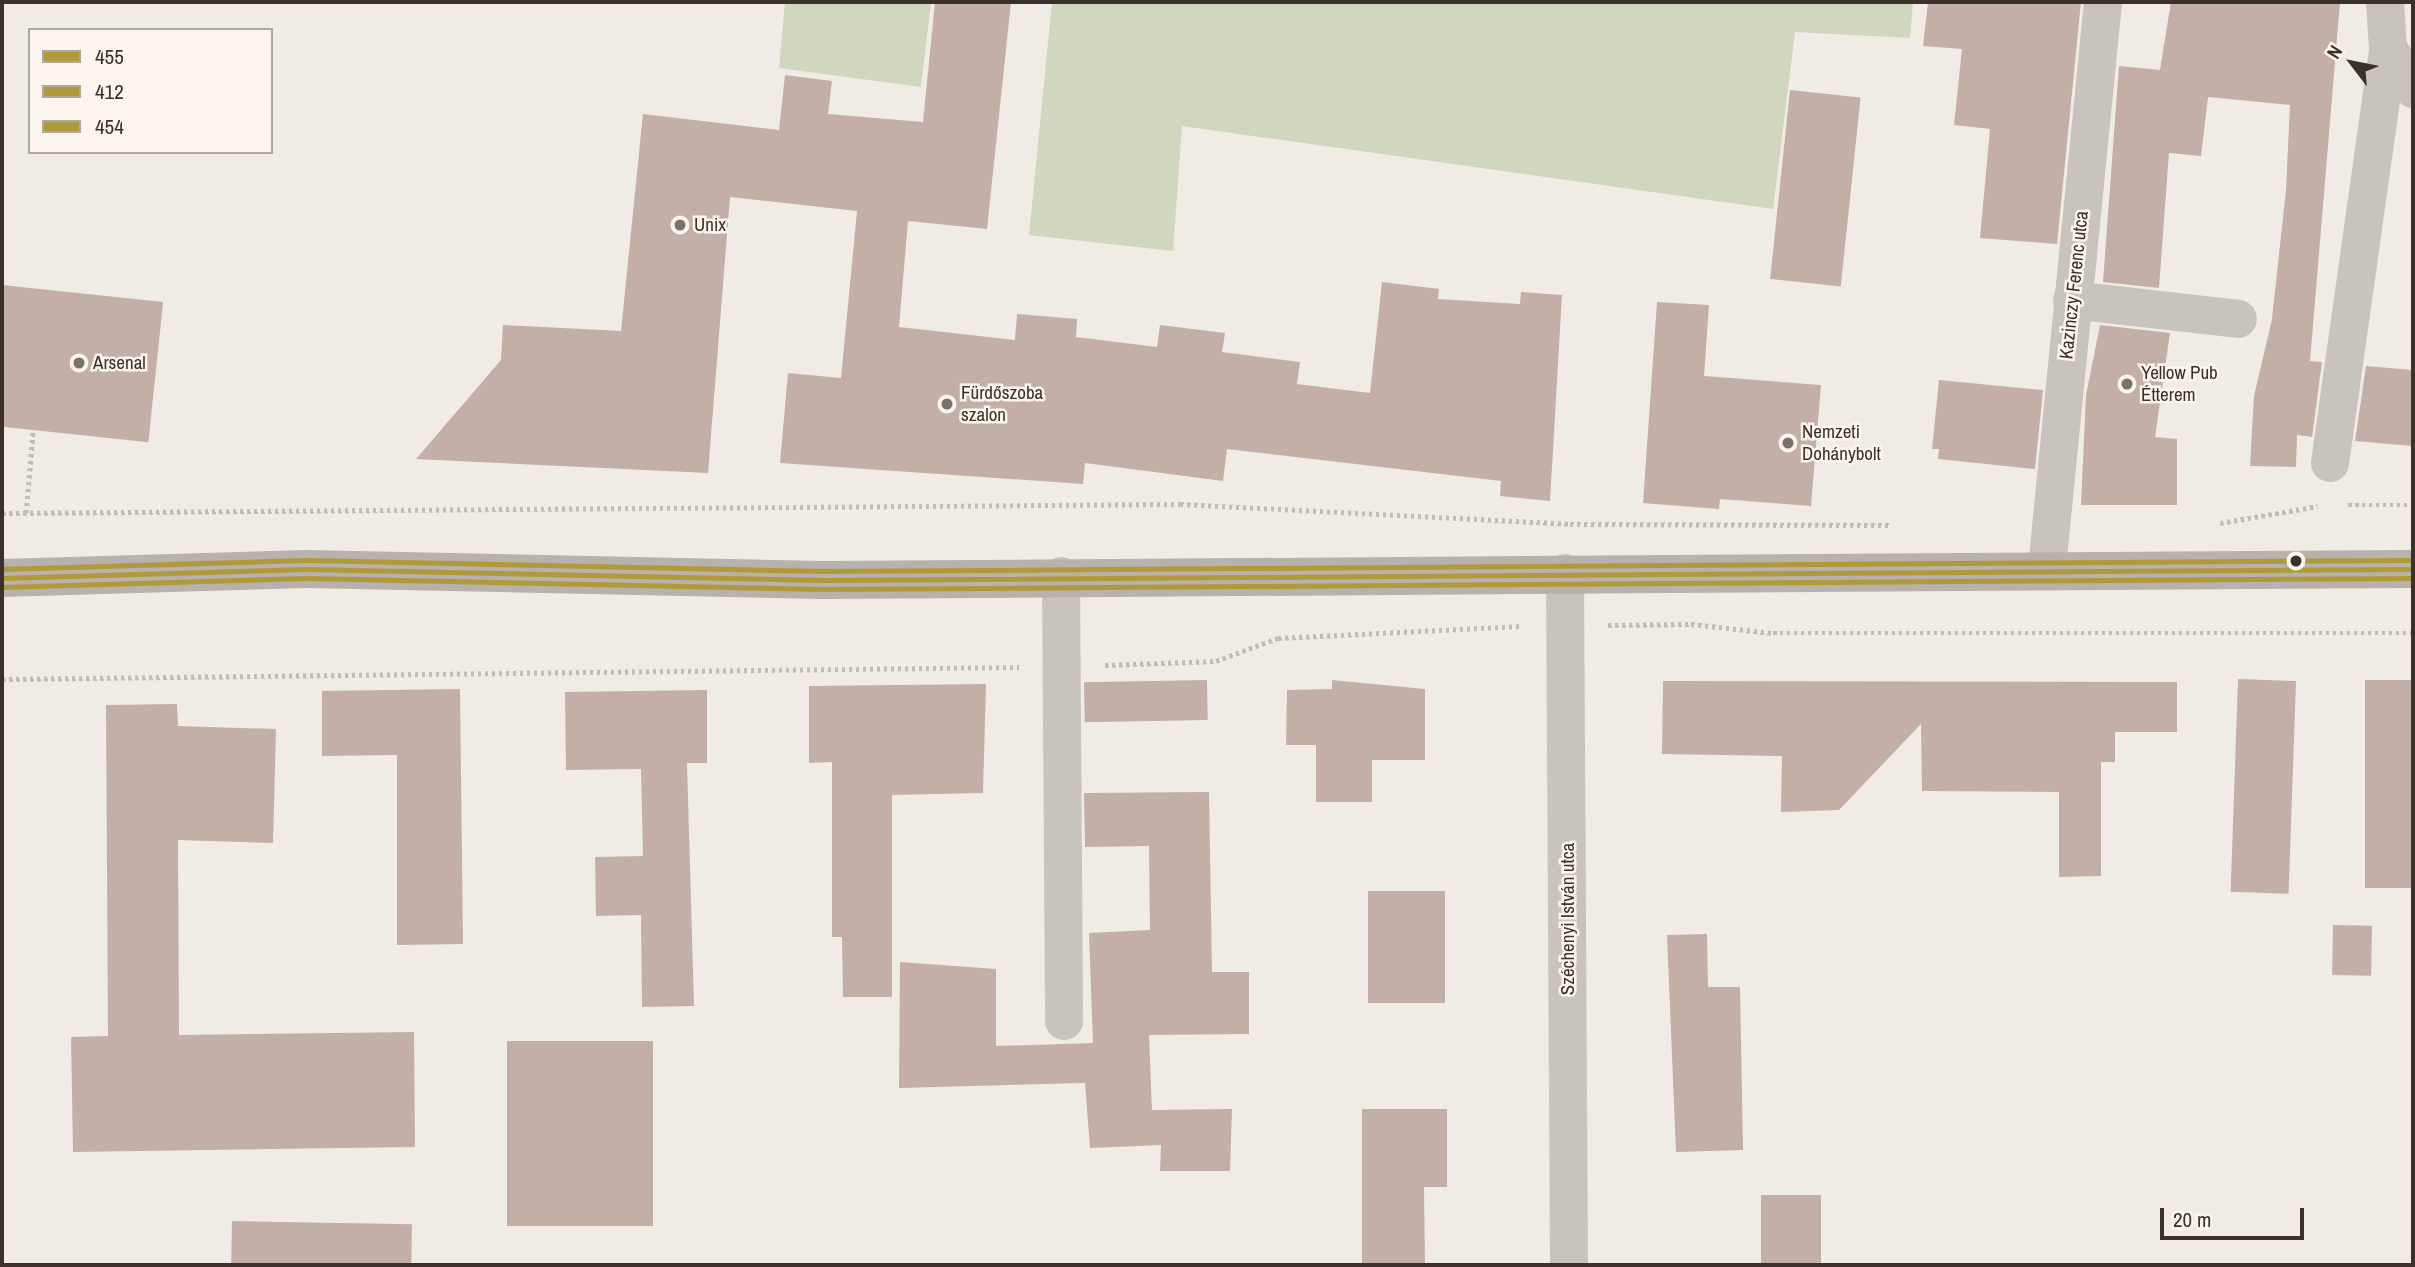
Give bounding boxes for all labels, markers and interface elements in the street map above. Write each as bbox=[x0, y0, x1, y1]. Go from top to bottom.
legend bbox=[28, 28, 273, 154]
north arrow bbox=[2317, 28, 2387, 98]
text: N bbox=[2320, 40, 2348, 64]
text: 455 bbox=[95, 42, 124, 71]
text: 412 bbox=[95, 77, 124, 106]
text: 454 bbox=[95, 112, 124, 141]
street label: Kazinczy Ferenc utca bbox=[2055, 210, 2093, 360]
place label: Unix bbox=[694, 214, 726, 236]
marker: Unix bbox=[672, 217, 688, 233]
place label: Arsenal bbox=[93, 352, 146, 374]
marker: Arsenal bbox=[71, 355, 87, 371]
place label: Yellow Pub Étterem bbox=[2141, 362, 2218, 406]
marker: Yellow Pub Étterem bbox=[2119, 376, 2135, 392]
place label: Fürdőszoba szalon bbox=[961, 382, 1043, 426]
marker: Fürdőszoba szalon bbox=[939, 396, 955, 412]
place label: Nemzeti Dohánybolt bbox=[1802, 421, 1881, 465]
marker: Nemzeti Dohánybolt bbox=[1780, 435, 1796, 451]
unlabelled marker bbox=[2289, 554, 2303, 568]
street label: Széchenyi István utca bbox=[1557, 843, 1579, 995]
scale bar bbox=[2163, 1194, 2306, 1238]
text: 20 m bbox=[2173, 1205, 2211, 1234]

